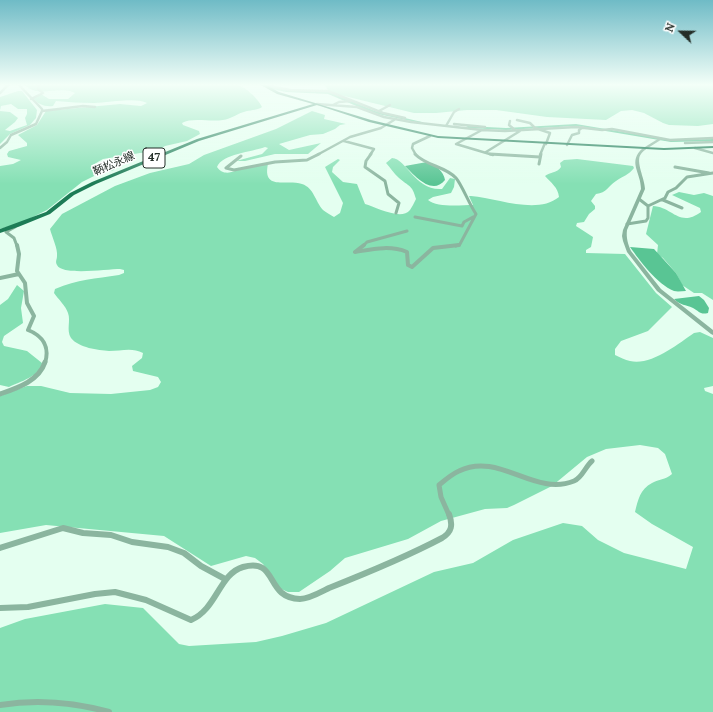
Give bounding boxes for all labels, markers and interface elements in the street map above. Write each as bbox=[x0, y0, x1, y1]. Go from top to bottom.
north arrow bbox=[661, 12, 701, 52]
text: N bbox=[662, 21, 678, 34]
road number: 47 bbox=[143, 148, 165, 168]
street label: 鞆松永線 bbox=[91, 149, 137, 179]

